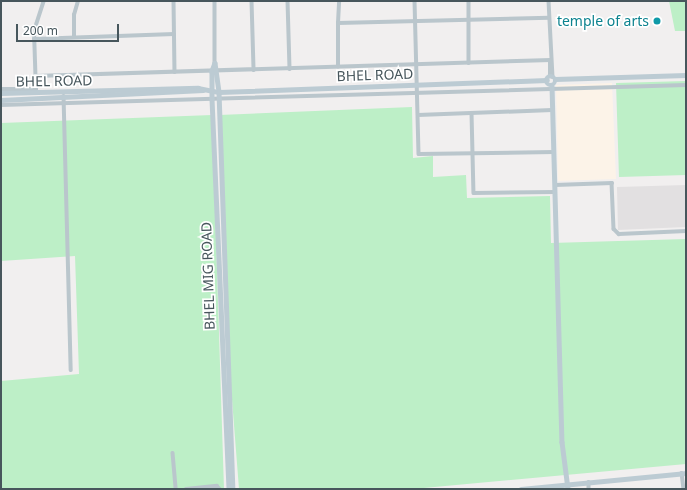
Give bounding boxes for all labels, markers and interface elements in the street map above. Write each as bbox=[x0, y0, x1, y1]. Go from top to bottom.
place label: temple of arts bbox=[557, 13, 649, 29]
scale bar bbox=[18, 16, 121, 42]
marker: temple of arts bbox=[652, 16, 662, 26]
text: 200 m bbox=[23, 22, 58, 39]
street label: BHEL ROAD bbox=[336, 65, 414, 85]
street label: BHEL ROAD bbox=[15, 72, 93, 90]
street label: BHEL MIG ROAD bbox=[198, 222, 218, 330]

